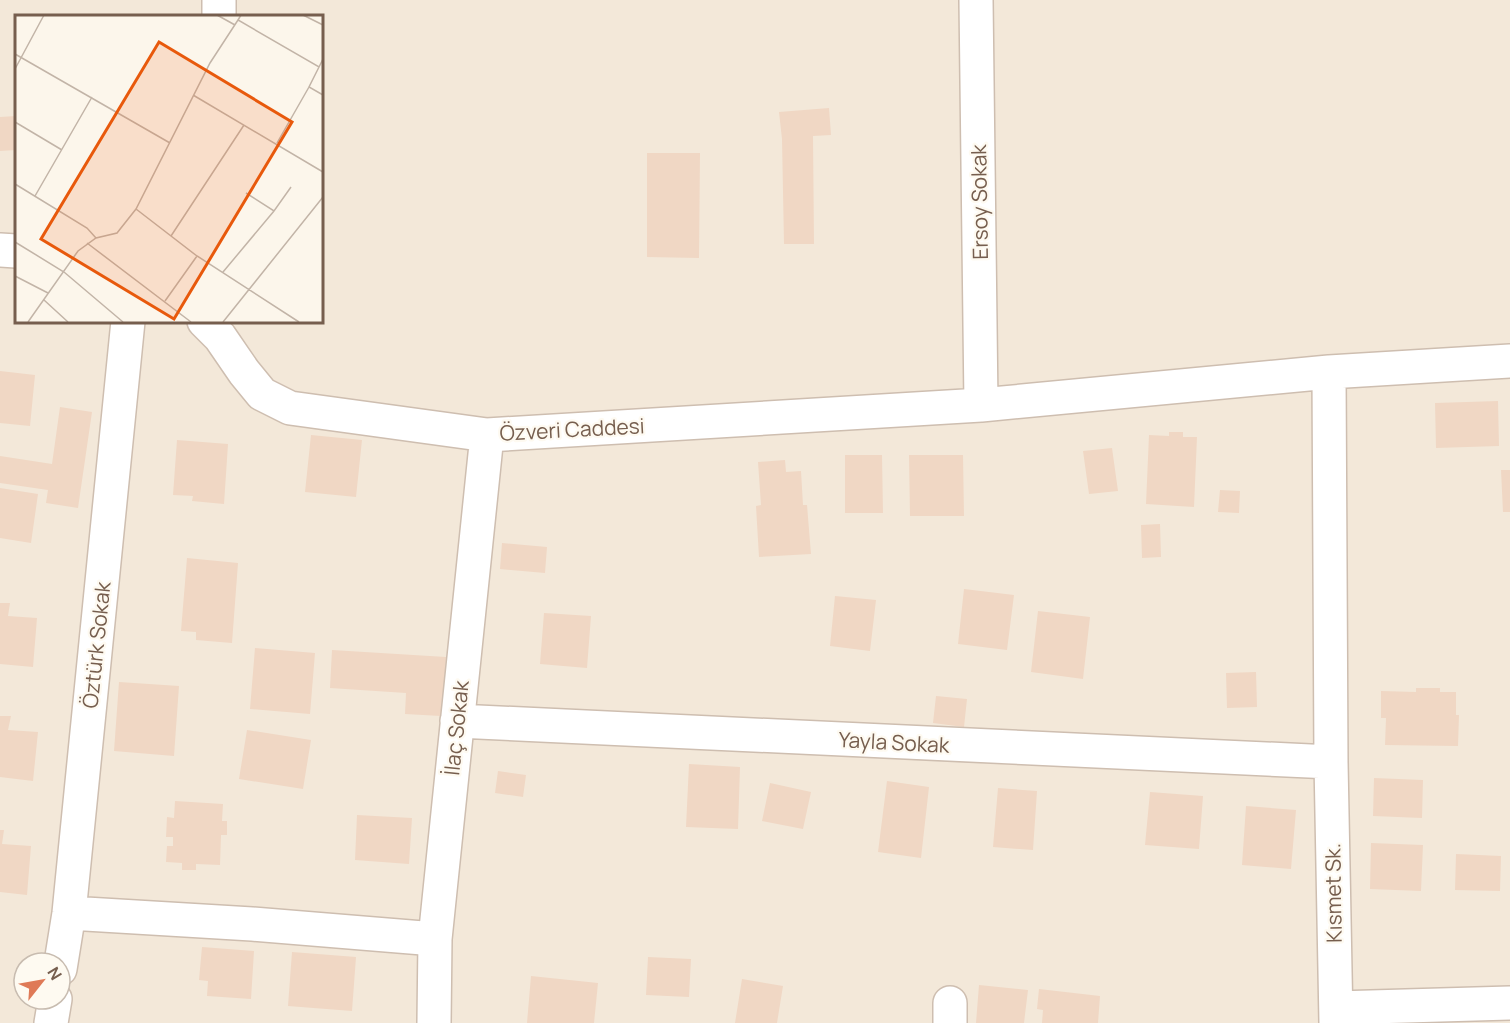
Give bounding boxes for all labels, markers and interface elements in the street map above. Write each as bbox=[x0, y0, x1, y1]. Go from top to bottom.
inset map bbox=[15, 15, 322, 322]
street label: Ersoy Sokak bbox=[964, 144, 994, 260]
street label: Özveri Caddesi bbox=[499, 411, 645, 447]
street label: Öztürk Sokak bbox=[75, 580, 117, 710]
street label: İlaç Sokak bbox=[437, 679, 475, 777]
street label: Yayla Sokak bbox=[838, 725, 951, 759]
street label: Kısmet Sk. bbox=[1318, 843, 1348, 943]
north arrow bbox=[12, 951, 72, 1011]
text: N bbox=[42, 963, 67, 984]

